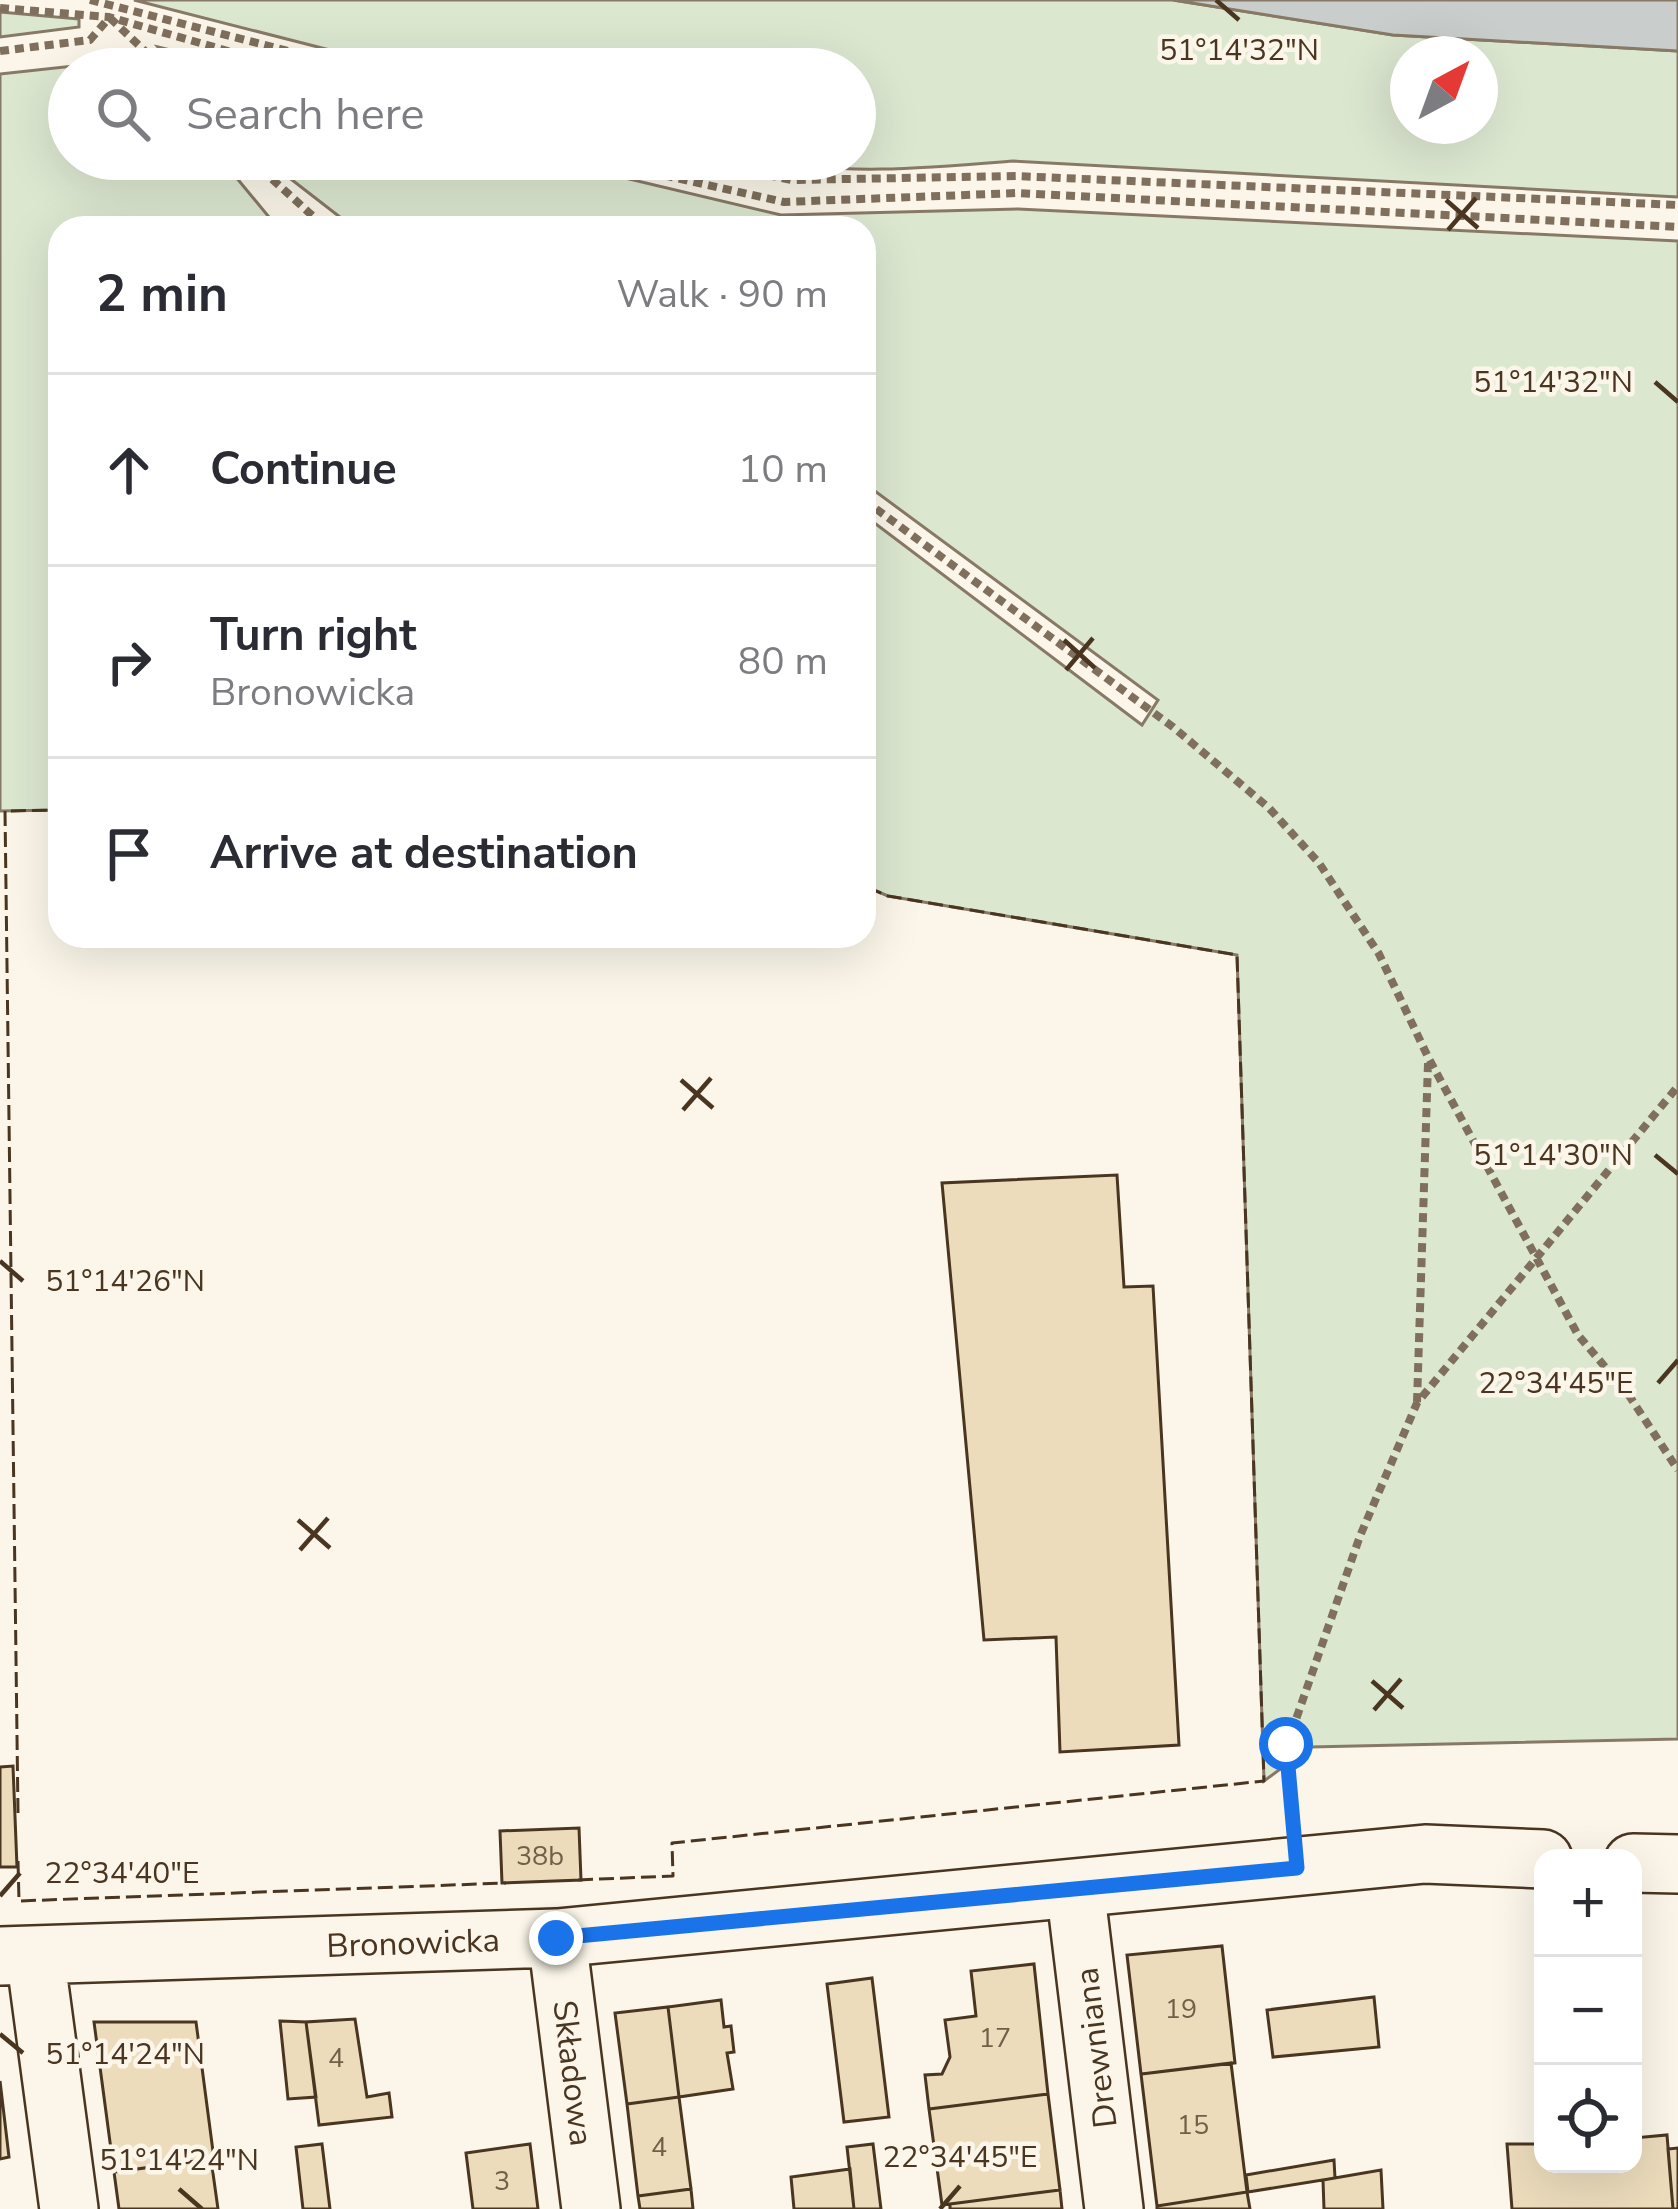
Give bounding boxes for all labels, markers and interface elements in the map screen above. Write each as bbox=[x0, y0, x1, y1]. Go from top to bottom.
text: 51°14'32"N bbox=[1159, 30, 1319, 71]
north arrow bbox=[1390, 36, 1498, 144]
search box bbox=[48, 48, 876, 180]
icon: search bbox=[90, 81, 156, 147]
text: Search here bbox=[186, 84, 425, 145]
text: 2 min bbox=[96, 259, 228, 329]
text: Walk · 90 m bbox=[616, 268, 828, 321]
text: 51°14'32"N bbox=[1473, 362, 1633, 403]
icon: ahead bbox=[96, 437, 162, 503]
text: Continue bbox=[210, 439, 397, 500]
text: 10 m bbox=[738, 443, 828, 496]
text: Turn right bbox=[210, 605, 417, 666]
icon: right bbox=[96, 629, 162, 695]
text: 80 m bbox=[738, 635, 828, 688]
text: Bronowicka bbox=[210, 666, 415, 719]
icon: arrive bbox=[96, 821, 162, 887]
text: Arrive at destination bbox=[210, 823, 638, 884]
text: 51°14'30"N bbox=[1473, 1135, 1633, 1176]
text: 51°14'26"N bbox=[45, 1261, 205, 1302]
text: 22°34'45"E bbox=[1479, 1363, 1633, 1404]
route start bbox=[1259, 1717, 1313, 1771]
house number: 38b bbox=[516, 1838, 564, 1875]
map controls bbox=[1534, 1849, 1642, 2173]
button: + bbox=[1534, 1849, 1642, 1957]
text: 22°34'40"E bbox=[45, 1853, 199, 1894]
route end bbox=[529, 1911, 583, 1965]
street label: Bronowicka bbox=[326, 1918, 501, 1969]
button: − bbox=[1534, 1957, 1642, 2065]
street label: Drewniana bbox=[1064, 1965, 1129, 2131]
house number: 19 bbox=[1165, 1991, 1197, 2028]
street label: Składowa bbox=[541, 1998, 604, 2149]
house number: 17 bbox=[979, 2020, 1011, 2057]
text: 51°14'24"N bbox=[45, 2034, 205, 2075]
house number: 4 bbox=[328, 2040, 344, 2077]
button: locate bbox=[1534, 2065, 1642, 2173]
house number: 15 bbox=[1177, 2107, 1209, 2144]
house number: 4 bbox=[651, 2129, 667, 2166]
text: 22°34'45"E bbox=[883, 2137, 1037, 2178]
text: 51°14'24"N bbox=[99, 2140, 259, 2181]
house number: 3 bbox=[494, 2163, 510, 2200]

